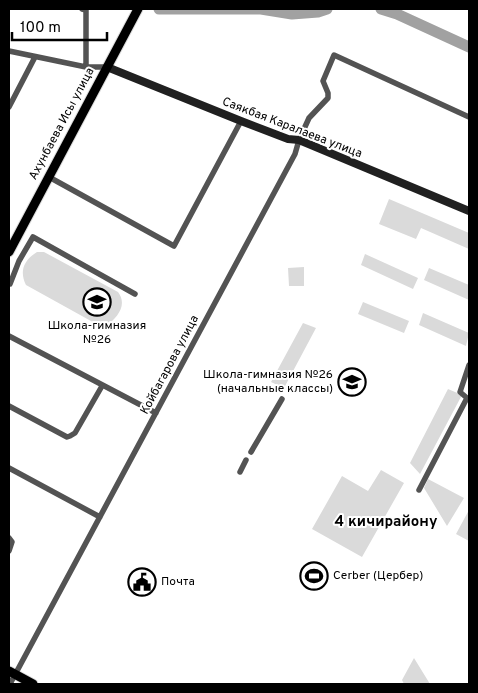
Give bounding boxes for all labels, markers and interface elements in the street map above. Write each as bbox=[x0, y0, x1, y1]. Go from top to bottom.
scale bar bbox=[12, 10, 108, 42]
text: 100 m bbox=[20, 19, 61, 38]
street label: Ахунбаева Исы улица bbox=[26, 65, 98, 183]
street label: Саякбая Каралаева улица bbox=[220, 94, 364, 162]
school or university icon: Школа-гимназия №26 bbox=[82, 287, 112, 317]
street label: Койбагарова улица bbox=[137, 313, 203, 417]
place label: Школа-гимназия №26 bbox=[48, 318, 146, 348]
place label: Школа-гимназия №26 (начальные классы) bbox=[203, 367, 333, 397]
school or university icon: Школа-гимназия №26 (начальные классы) bbox=[337, 367, 367, 397]
district label: 4 кичирайону bbox=[335, 513, 438, 532]
sports icon: Cerber (Цербер) bbox=[299, 561, 329, 591]
public building icon: Почта bbox=[127, 567, 157, 597]
place label: Cerber (Цербер) bbox=[333, 568, 423, 584]
place label: Почта bbox=[161, 574, 195, 590]

